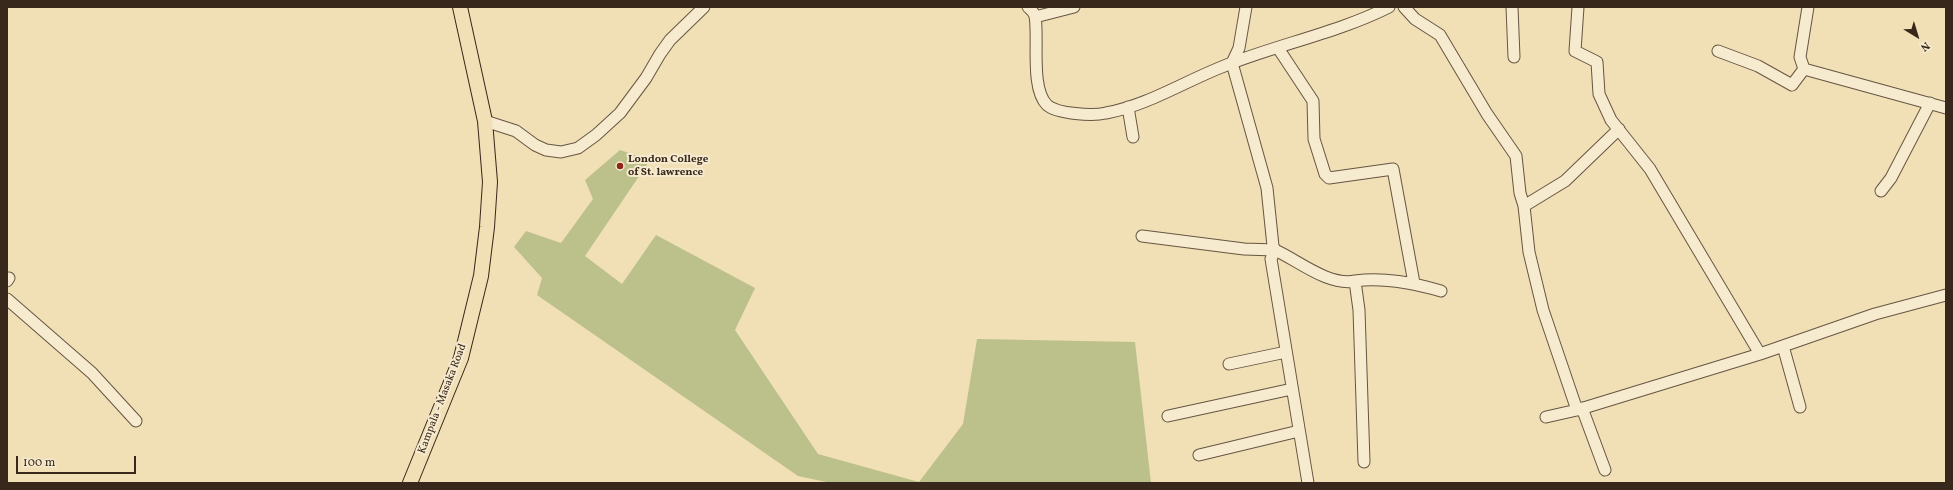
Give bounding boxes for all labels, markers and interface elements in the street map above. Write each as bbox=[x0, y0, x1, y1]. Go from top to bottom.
north arrow bbox=[1897, 16, 1937, 56]
text: N bbox=[1917, 37, 1932, 54]
place label: London College of St. lawrence bbox=[628, 153, 708, 179]
marker: London College of St. lawrence bbox=[615, 161, 625, 171]
street label: Kampala - Masaka Road bbox=[416, 342, 470, 456]
scale bar bbox=[18, 448, 138, 474]
text: 100 m bbox=[23, 455, 55, 471]

